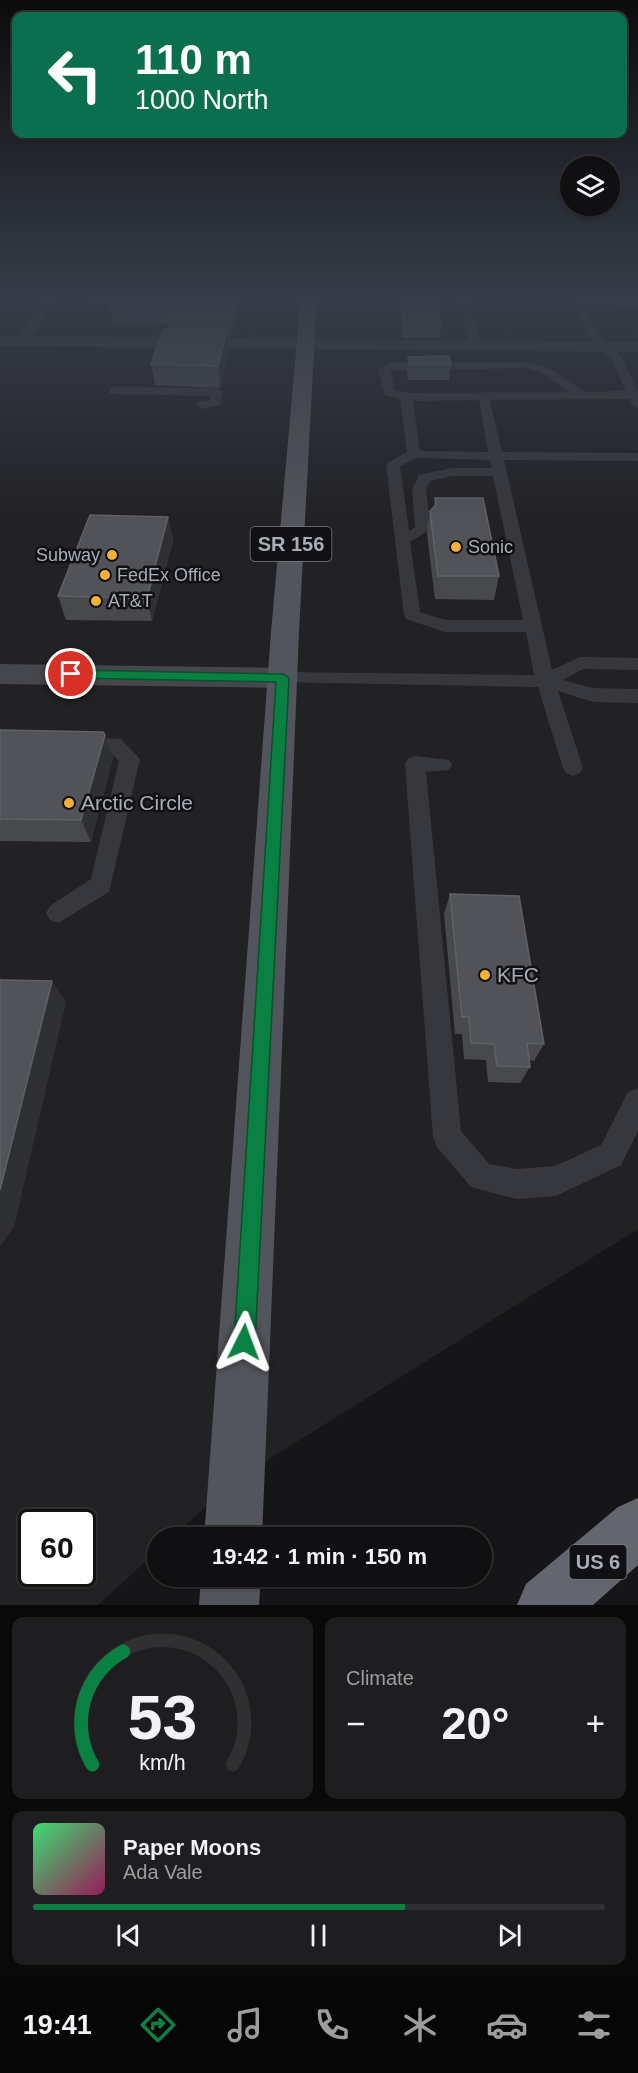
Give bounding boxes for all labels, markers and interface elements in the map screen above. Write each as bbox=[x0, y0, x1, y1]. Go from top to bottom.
icon: left bbox=[36, 36, 114, 114]
text: 110 m bbox=[135, 36, 252, 83]
text: 1000 North bbox=[135, 85, 269, 115]
map controls bbox=[560, 156, 620, 216]
button: layers bbox=[560, 156, 620, 216]
road number: SR 156 bbox=[250, 527, 332, 561]
place label: Sonic bbox=[468, 537, 513, 557]
marker: Sonic bbox=[449, 540, 463, 554]
place label: Subway bbox=[36, 545, 100, 565]
marker: Subway bbox=[105, 548, 119, 562]
place label: FedEx Office bbox=[117, 565, 221, 585]
marker: FedEx Office bbox=[98, 568, 112, 582]
place label: AT&T bbox=[108, 591, 153, 611]
marker: AT&T bbox=[89, 594, 103, 608]
pin bbox=[45, 648, 96, 699]
icon: arrive bbox=[54, 657, 87, 690]
place label: Arctic Circle bbox=[81, 791, 193, 814]
marker: Arctic Circle bbox=[62, 796, 76, 810]
place label: KFC bbox=[497, 963, 539, 986]
marker: KFC bbox=[478, 968, 492, 982]
position arrow bbox=[212, 1310, 276, 1374]
speed limit sign: 60 bbox=[18, 1509, 96, 1587]
text: 19:42 · 1 min · 150 m bbox=[212, 1544, 427, 1569]
road number: US 6 bbox=[570, 1545, 626, 1579]
text: Climate bbox=[346, 1667, 414, 1689]
text: 53 bbox=[128, 1683, 197, 1752]
text: 20° bbox=[441, 1698, 510, 1749]
text: − bbox=[346, 1705, 365, 1742]
text: + bbox=[586, 1705, 605, 1742]
text: km/h bbox=[139, 1751, 186, 1775]
text: Paper Moons bbox=[123, 1835, 261, 1860]
text: Ada Vale bbox=[123, 1861, 203, 1883]
icon: previous bbox=[112, 1919, 145, 1952]
icon: pause bbox=[302, 1919, 335, 1952]
icon: next bbox=[493, 1919, 526, 1952]
icon: directions bbox=[137, 2004, 179, 2046]
icon: music bbox=[224, 2004, 266, 2046]
icon: phone bbox=[311, 2004, 353, 2046]
icon: climate bbox=[399, 2004, 441, 2046]
icon: car bbox=[486, 2004, 528, 2046]
icon: filters bbox=[573, 2004, 615, 2046]
text: 19:41 bbox=[23, 2010, 92, 2040]

